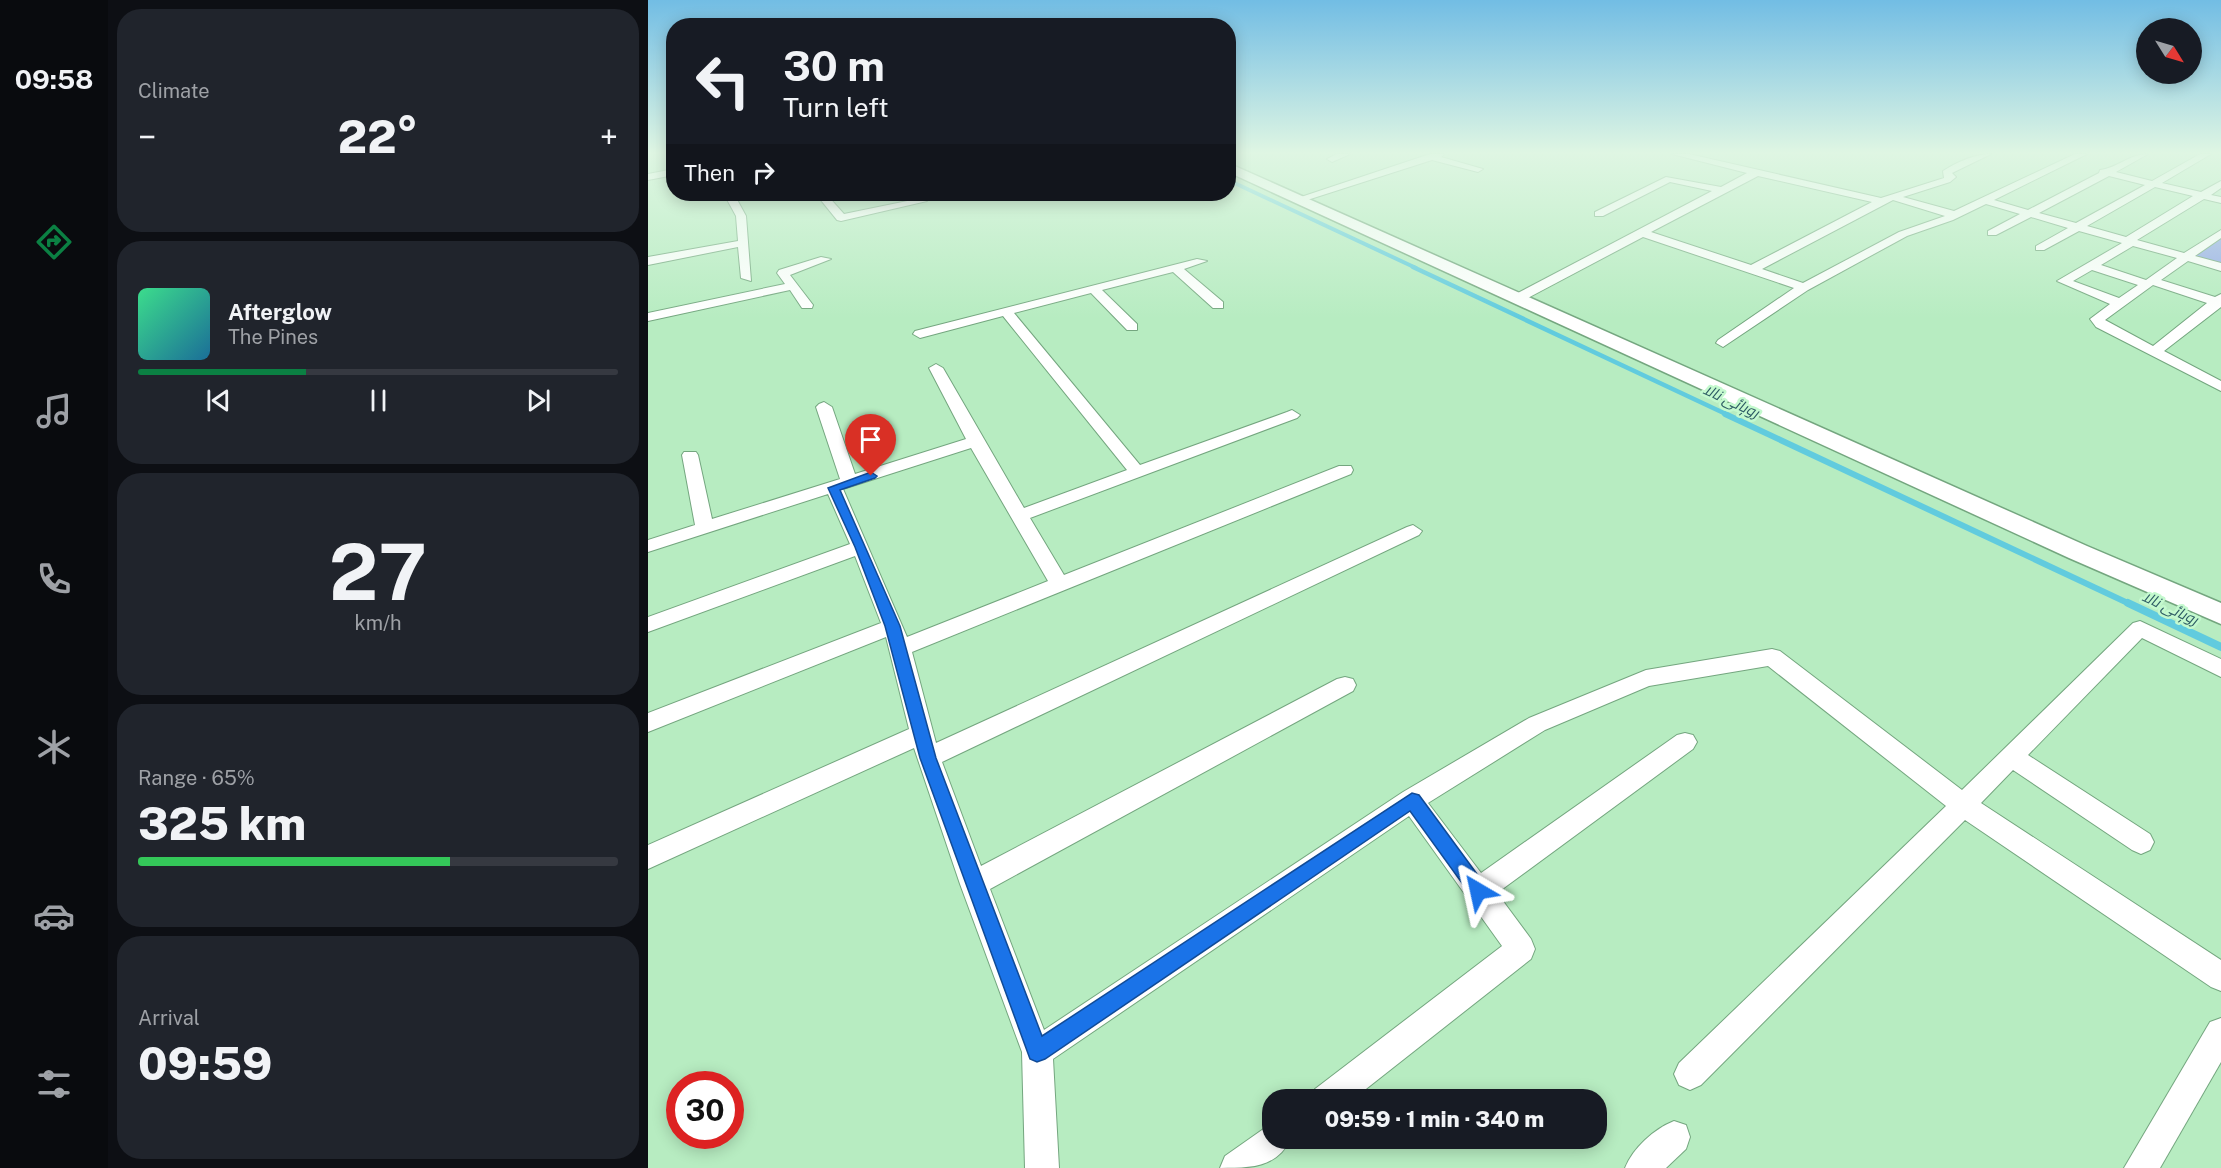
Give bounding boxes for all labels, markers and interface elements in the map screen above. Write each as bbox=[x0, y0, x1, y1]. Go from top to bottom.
north arrow bbox=[2136, 18, 2202, 84]
map controls bbox=[2136, 18, 2202, 84]
text: 30 m bbox=[783, 41, 885, 90]
icon: left bbox=[684, 42, 762, 120]
text: 09:58 bbox=[15, 63, 93, 95]
text: Climate bbox=[138, 79, 210, 103]
text: Turn left bbox=[783, 91, 889, 123]
text: 22° bbox=[338, 110, 418, 163]
text: − bbox=[138, 118, 156, 156]
text: + bbox=[600, 118, 618, 156]
icon: right bbox=[747, 156, 780, 189]
text: Then bbox=[684, 160, 735, 186]
icon: directions bbox=[33, 221, 75, 263]
text: Afterglow bbox=[228, 299, 332, 325]
text: The Pines bbox=[228, 325, 318, 349]
water label: روہائی نالا bbox=[1700, 380, 1763, 423]
icon: previous bbox=[202, 384, 235, 417]
icon: pause bbox=[362, 384, 395, 417]
icon: next bbox=[522, 384, 555, 417]
icon: music bbox=[33, 390, 75, 432]
pin bbox=[845, 414, 896, 476]
icon: arrive bbox=[854, 423, 887, 456]
text: 27 bbox=[329, 526, 427, 618]
icon: phone bbox=[33, 558, 75, 600]
water label: روہائی نالا bbox=[2139, 587, 2202, 630]
text: km/h bbox=[354, 611, 402, 635]
icon: climate bbox=[33, 726, 75, 768]
text: Range · 65% bbox=[138, 766, 255, 790]
text: 325 km bbox=[138, 797, 306, 850]
position arrow bbox=[1446, 859, 1510, 923]
icon: car bbox=[33, 895, 75, 937]
text: Arrival bbox=[138, 1006, 200, 1030]
text: 09:59 bbox=[138, 1037, 272, 1090]
icon: filters bbox=[33, 1063, 75, 1105]
speed limit sign: 30 bbox=[666, 1071, 744, 1149]
text: 09:59 · 1 min · 340 m bbox=[1325, 1106, 1544, 1132]

